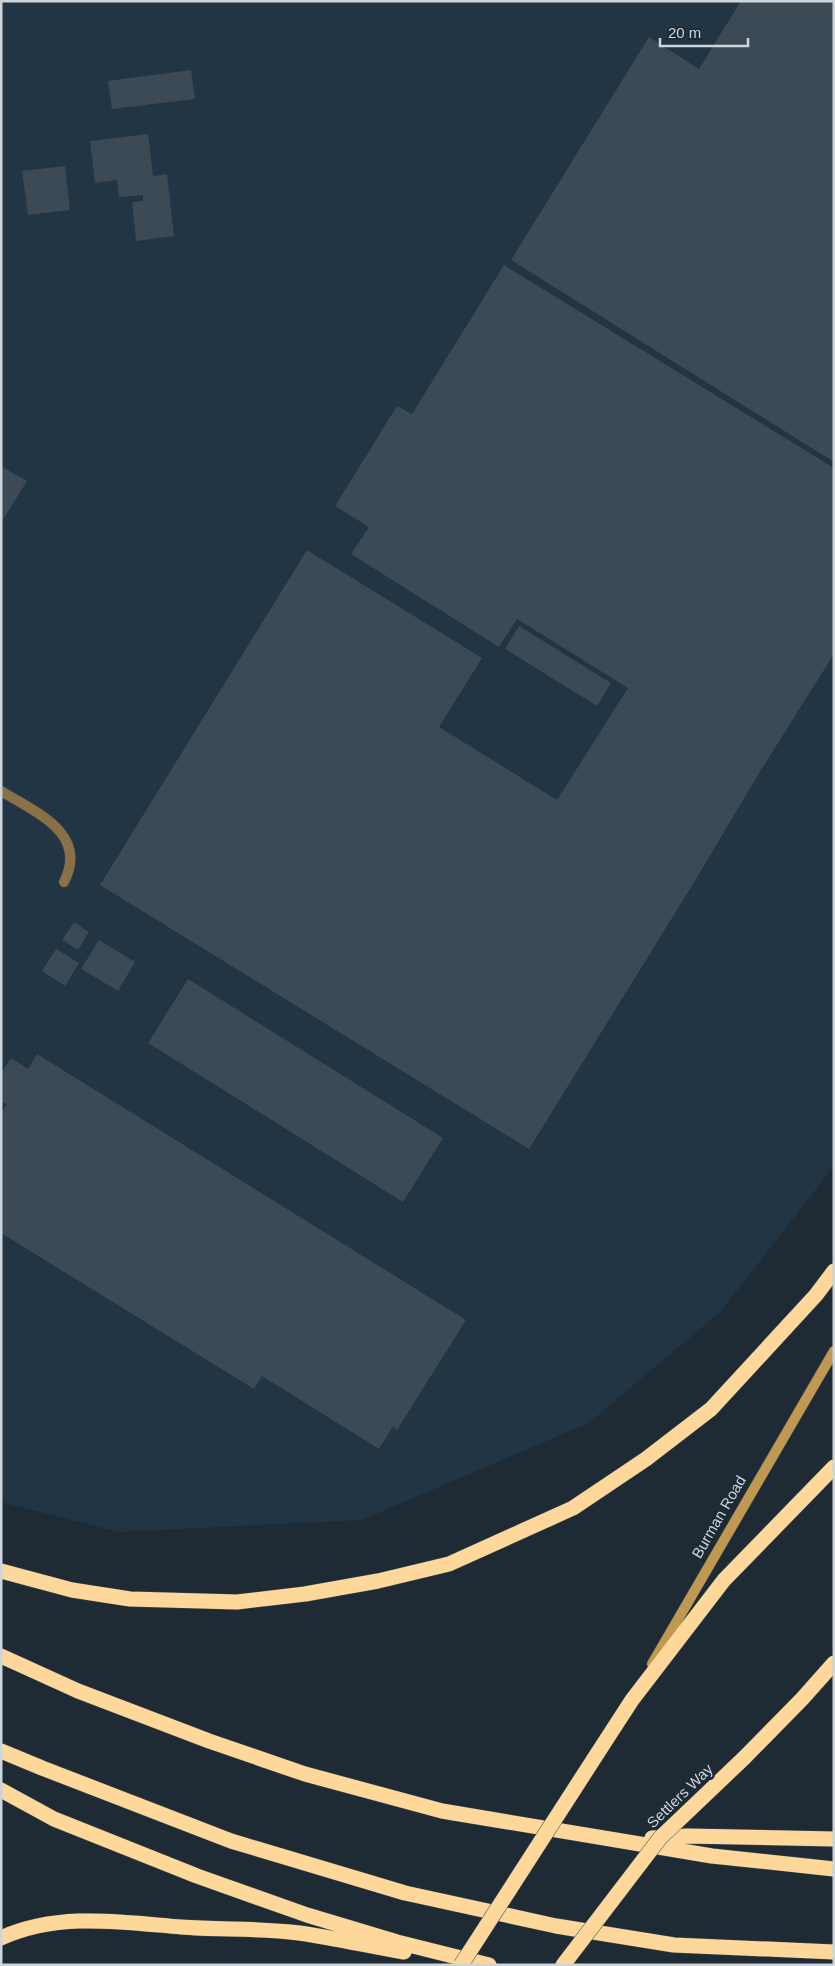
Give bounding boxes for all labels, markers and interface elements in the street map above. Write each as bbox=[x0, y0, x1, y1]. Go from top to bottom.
scale bar bbox=[660, 15, 748, 47]
text: 20 m bbox=[668, 24, 701, 41]
street label: Burman Road bbox=[688, 1472, 749, 1561]
street label: Settlers Way bbox=[643, 1760, 716, 1831]

